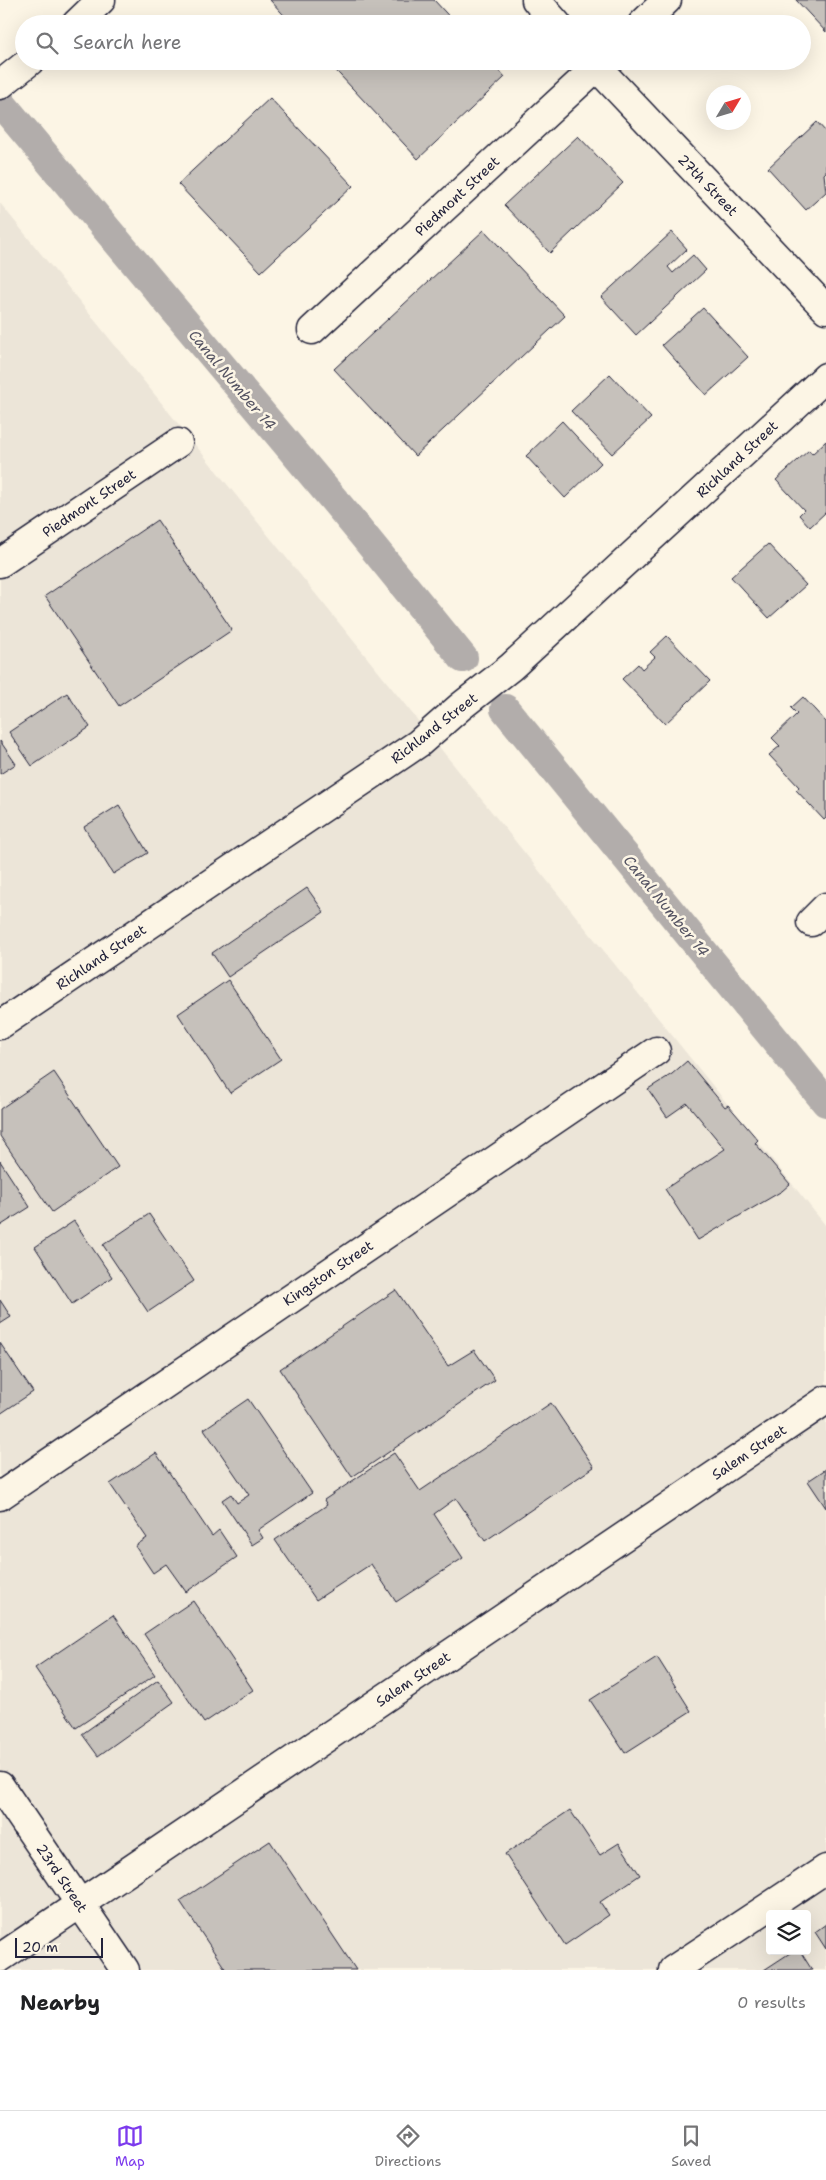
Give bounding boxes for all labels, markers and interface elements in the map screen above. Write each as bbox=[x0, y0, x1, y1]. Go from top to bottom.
search box bbox=[15, 15, 811, 70]
icon: search bbox=[33, 29, 61, 57]
text: Search here bbox=[73, 30, 182, 55]
north arrow bbox=[706, 85, 751, 130]
street label: 27th Street bbox=[674, 150, 742, 220]
street label: Piedmont Street bbox=[411, 152, 503, 240]
water label: Canal Number 14 bbox=[184, 326, 280, 435]
street label: Richland Street bbox=[692, 417, 782, 501]
street label: Piedmont Street bbox=[39, 465, 139, 541]
street label: Richland Street bbox=[387, 689, 481, 767]
water label: Canal Number 14 bbox=[619, 851, 713, 961]
street label: Richland Street bbox=[52, 920, 150, 994]
street label: Kingston Street bbox=[280, 1236, 376, 1310]
street label: Salem Street bbox=[708, 1420, 790, 1484]
street label: Salem Street bbox=[372, 1647, 454, 1711]
street label: 23rd Street bbox=[32, 1840, 92, 1916]
map controls bbox=[766, 1910, 811, 1955]
button: layers bbox=[766, 1910, 811, 1955]
scale bar bbox=[15, 1935, 102, 1958]
text: 20 m bbox=[22, 1938, 58, 1956]
text: Nearby bbox=[20, 1989, 100, 2017]
text: 0 results bbox=[737, 1992, 806, 2013]
tab: Map bbox=[115, 2122, 145, 2170]
tab: Directions bbox=[375, 2122, 441, 2170]
tab: Saved bbox=[671, 2122, 711, 2170]

